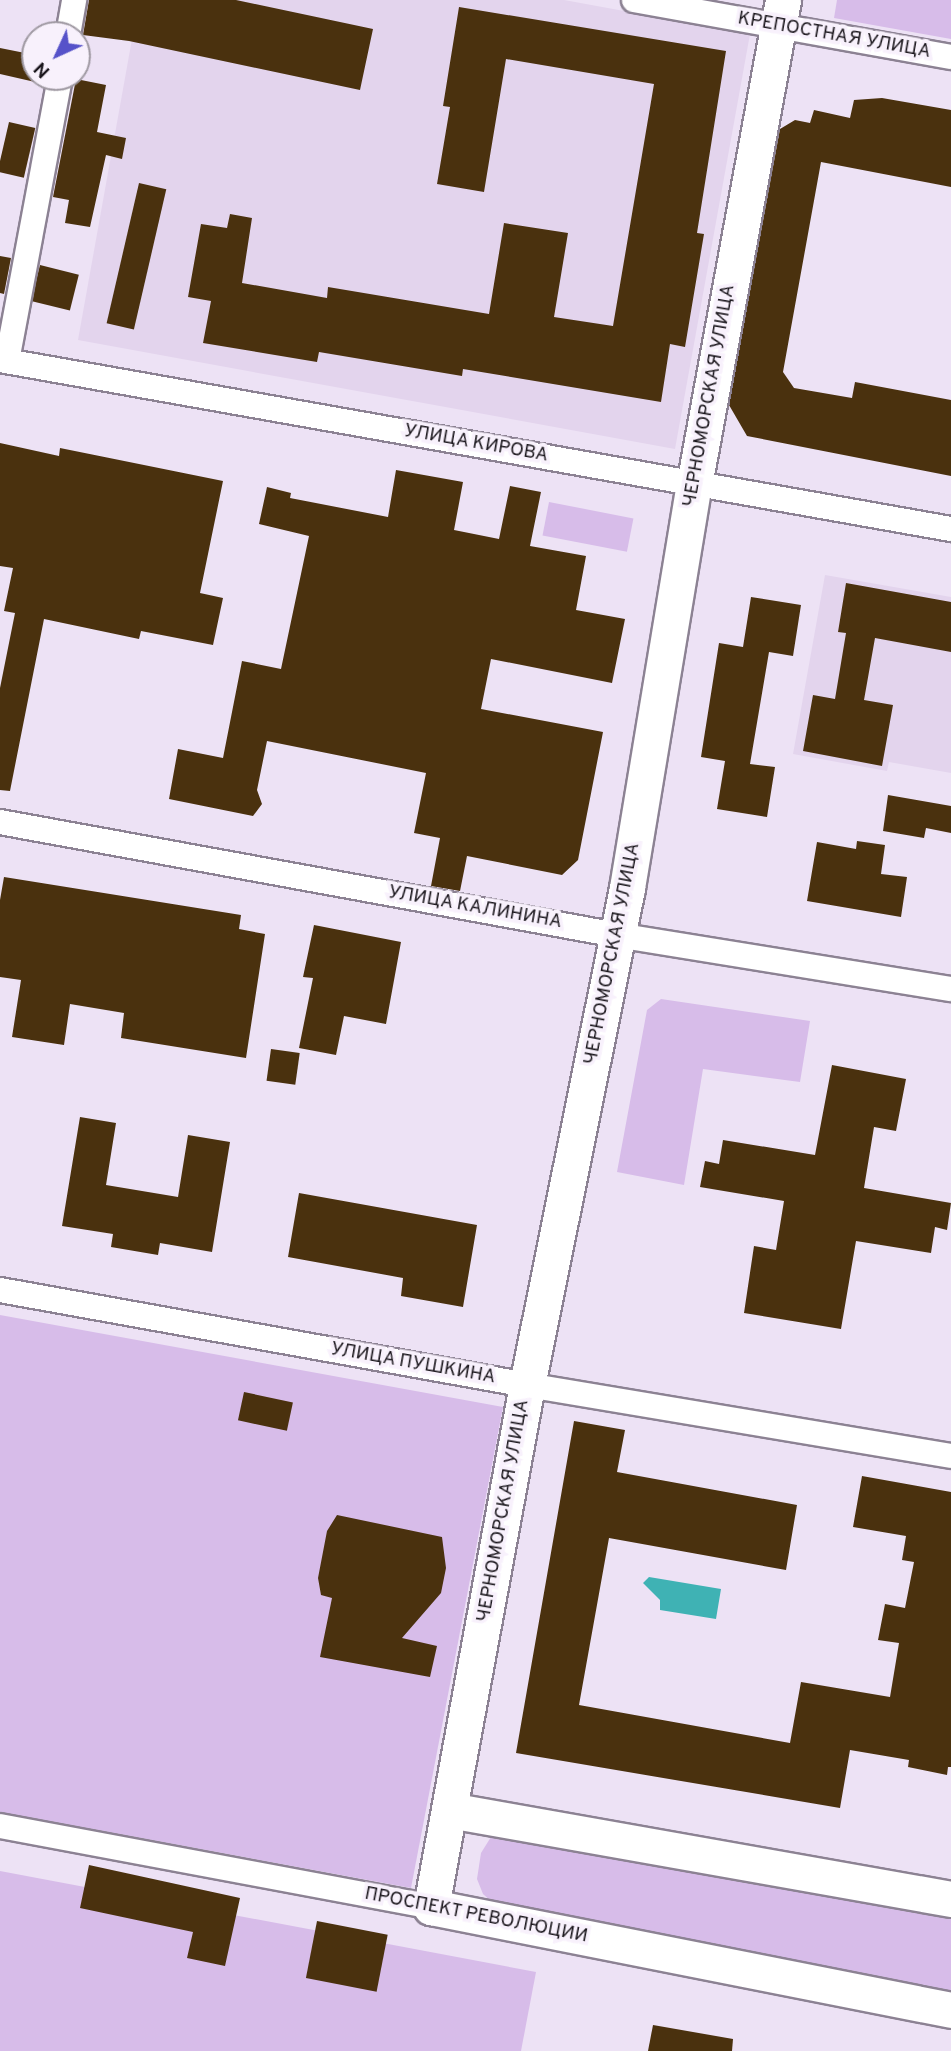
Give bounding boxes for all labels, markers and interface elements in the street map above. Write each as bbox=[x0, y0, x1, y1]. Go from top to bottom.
street label: КРЕПОСТНАЯ УЛИЦА bbox=[736, 8, 932, 64]
north arrow bbox=[21, 21, 91, 91]
text: N bbox=[29, 56, 56, 83]
street label: ЧЕРНОМОРСКАЯ УЛИЦА bbox=[679, 283, 741, 509]
street label: УЛИЦА КИРОВА bbox=[402, 420, 550, 468]
street label: ЧЕРНОМОРСКАЯ УЛИЦА bbox=[580, 841, 646, 1067]
street label: УЛИЦА КАЛИНИНА bbox=[386, 881, 564, 935]
street label: УЛИЦА ПУШКИНА bbox=[328, 1338, 498, 1390]
street label: ЧЕРНОМОРСКАЯ УЛИЦА bbox=[473, 1398, 535, 1624]
street label: ПРОСПЕКТ РЕВОЛЮЦИИ bbox=[362, 1883, 590, 1949]

